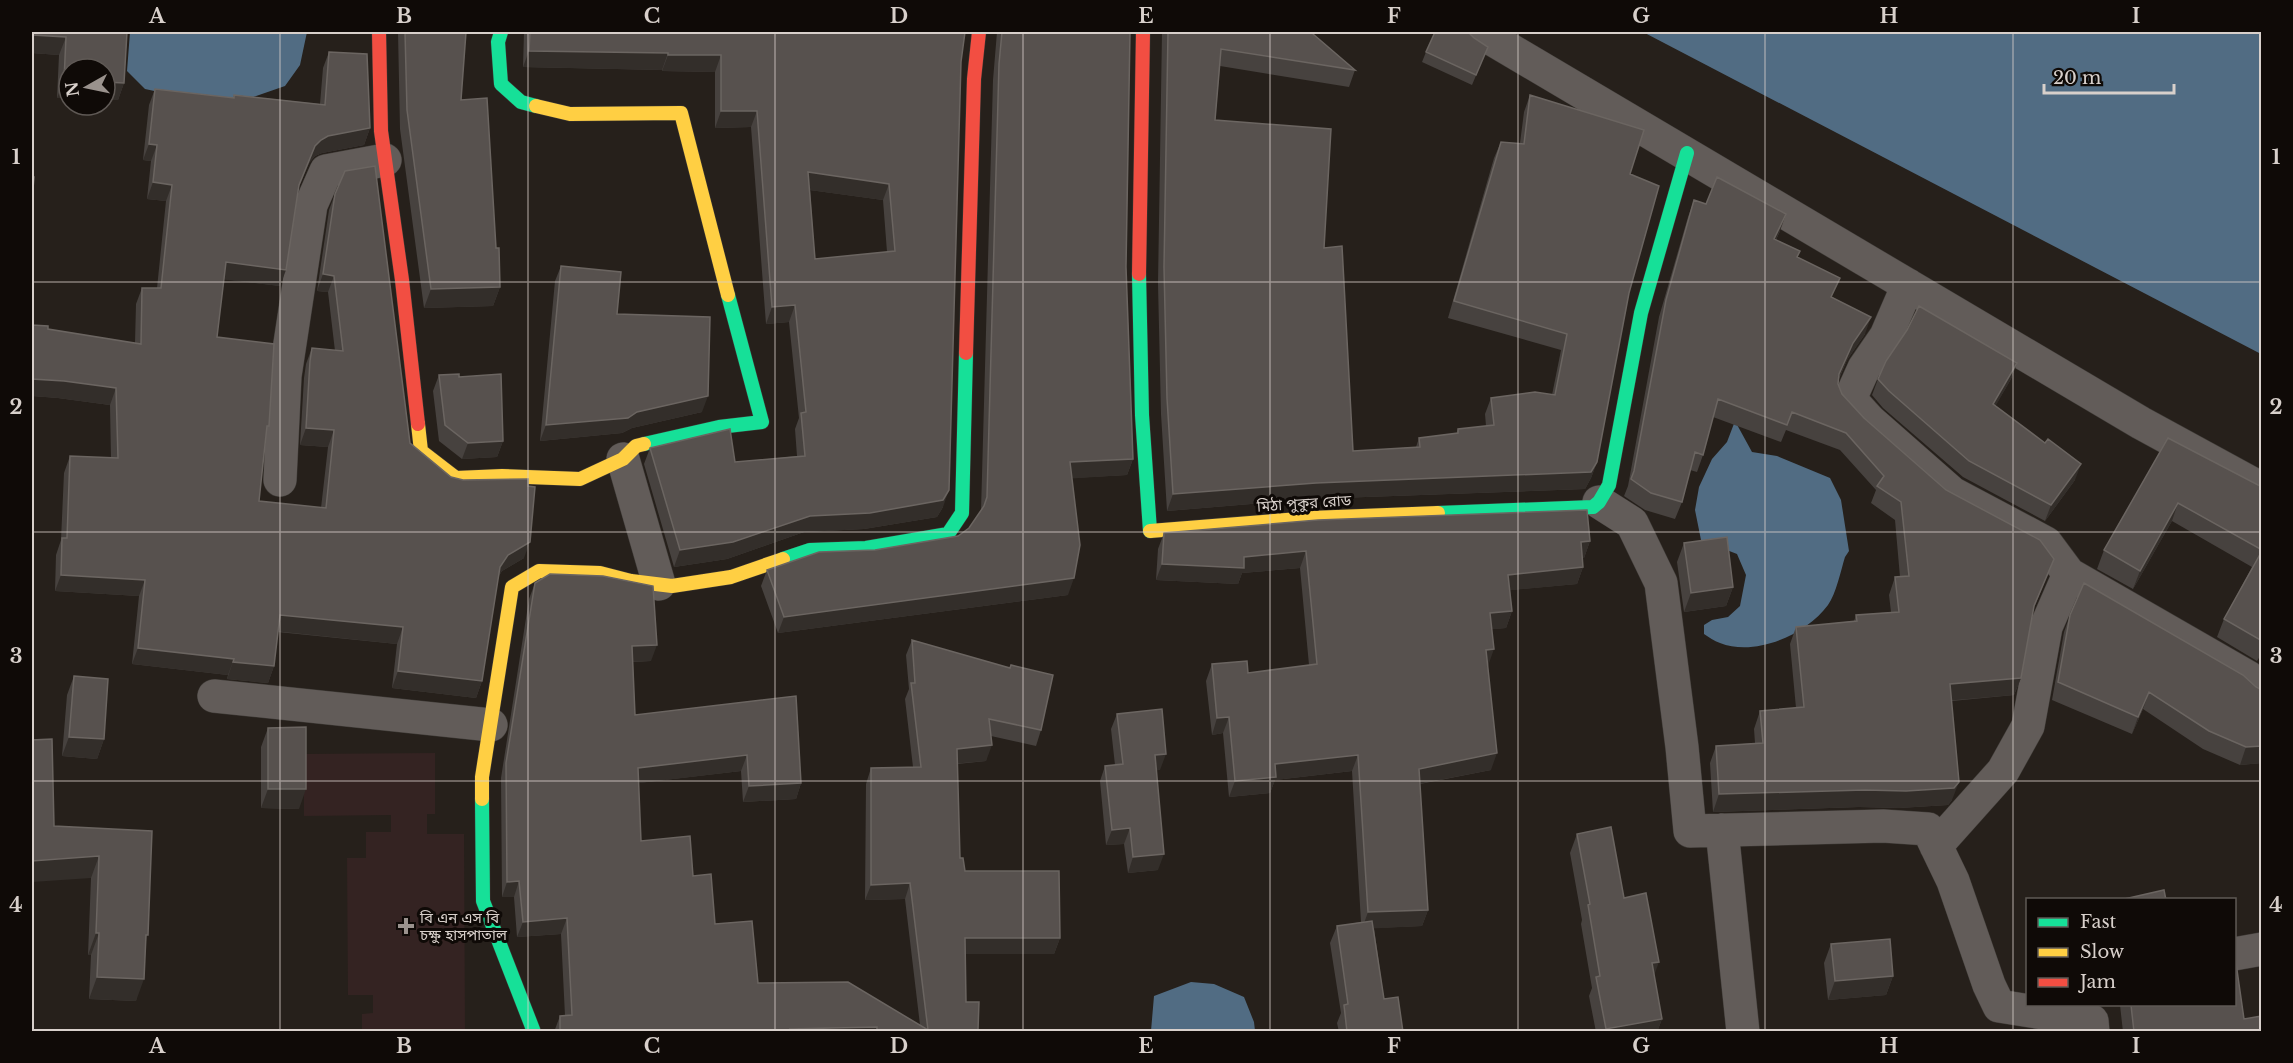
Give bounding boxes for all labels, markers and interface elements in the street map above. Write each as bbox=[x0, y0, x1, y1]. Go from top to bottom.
text: A bbox=[148, 4, 166, 28]
text: B bbox=[396, 4, 412, 28]
text: C bbox=[644, 4, 660, 28]
text: D bbox=[890, 4, 908, 28]
text: E bbox=[1138, 4, 1154, 28]
text: F bbox=[1387, 4, 1401, 28]
text: G bbox=[1632, 4, 1650, 28]
text: H bbox=[1880, 4, 1899, 28]
text: I bbox=[2132, 4, 2140, 28]
north arrow bbox=[57, 57, 117, 117]
scale bar bbox=[2044, 57, 2174, 95]
text: 20 m bbox=[2053, 67, 2101, 89]
text: N bbox=[61, 80, 83, 98]
text: 1 bbox=[12, 145, 21, 169]
text: 1 bbox=[2272, 145, 2281, 169]
text: 2 bbox=[9, 395, 23, 419]
text: 2 bbox=[2269, 395, 2283, 419]
street label: মিঠা পুকুর রোড bbox=[1255, 490, 1352, 516]
text: 3 bbox=[10, 644, 22, 668]
text: 3 bbox=[2270, 644, 2282, 668]
text: 4 bbox=[9, 893, 23, 917]
text: 4 bbox=[2269, 893, 2283, 917]
legend bbox=[2026, 898, 2236, 1006]
place label: বি এন এস বি চক্ষু হাসপাতাল bbox=[419, 908, 508, 944]
text: Fast bbox=[2080, 911, 2117, 933]
marker: বি এন এস বি চক্ষু হাসপাতাল bbox=[397, 917, 415, 935]
text: Slow bbox=[2080, 941, 2125, 963]
text: Jam bbox=[2078, 971, 2116, 993]
text: A bbox=[148, 1034, 166, 1058]
text: B bbox=[396, 1034, 412, 1058]
text: C bbox=[644, 1034, 660, 1058]
text: D bbox=[890, 1034, 908, 1058]
text: E bbox=[1138, 1034, 1154, 1058]
text: F bbox=[1387, 1034, 1401, 1058]
text: G bbox=[1632, 1034, 1650, 1058]
text: H bbox=[1880, 1034, 1899, 1058]
text: I bbox=[2132, 1034, 2140, 1058]

